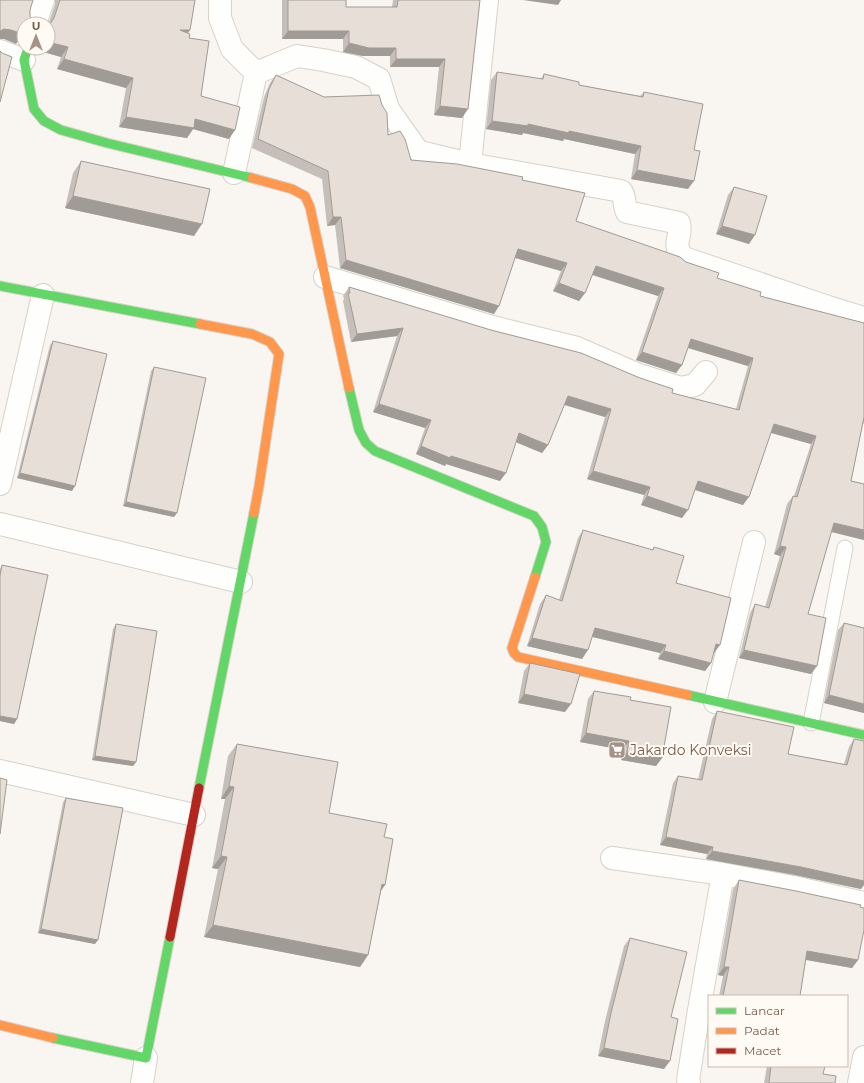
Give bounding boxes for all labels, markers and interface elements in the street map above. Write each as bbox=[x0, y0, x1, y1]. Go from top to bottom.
north arrow bbox=[16, 16, 56, 56]
text: U bbox=[32, 19, 40, 33]
supermarket icon: Jakardo Konveksi bbox=[607, 740, 627, 760]
place label: Jakardo Konveksi bbox=[629, 741, 751, 759]
legend bbox=[708, 995, 848, 1067]
text: Lancar bbox=[744, 1003, 785, 1018]
text: Padat bbox=[744, 1023, 780, 1038]
text: Macet bbox=[744, 1043, 781, 1058]

